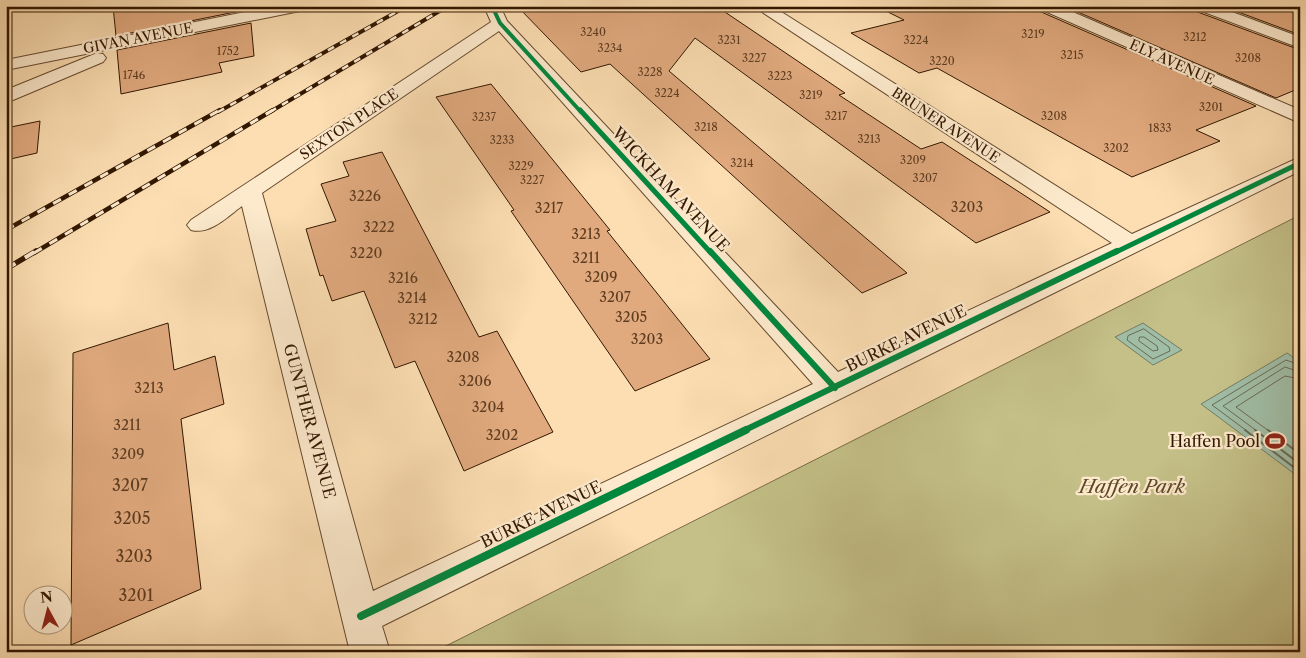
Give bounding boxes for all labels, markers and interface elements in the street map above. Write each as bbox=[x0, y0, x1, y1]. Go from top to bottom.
street label: GIVAN AVENUE bbox=[81, 19, 195, 57]
house number: 3240 bbox=[580, 25, 606, 39]
house number: 3219 bbox=[1021, 27, 1045, 41]
house number: 3212 bbox=[1183, 30, 1207, 44]
house number: 3231 bbox=[717, 33, 741, 47]
house number: 3224 bbox=[903, 33, 929, 47]
street label: ELY AVENUE bbox=[1127, 35, 1217, 89]
house number: 3234 bbox=[598, 41, 622, 55]
house number: 1752 bbox=[217, 44, 239, 58]
house number: 3215 bbox=[1061, 48, 1084, 62]
house number: 3227 bbox=[742, 51, 767, 65]
house number: 3208 bbox=[1235, 51, 1261, 65]
house number: 3220 bbox=[929, 54, 955, 68]
house number: 3228 bbox=[637, 65, 663, 79]
house number: 1746 bbox=[123, 68, 146, 82]
house number: 3223 bbox=[768, 69, 792, 83]
street label: BRUNER AVENUE bbox=[888, 83, 1004, 167]
street label: SEXTON PLACE bbox=[296, 84, 402, 164]
house number: 3224 bbox=[654, 86, 680, 100]
house number: 3219 bbox=[799, 88, 823, 102]
house number: 3201 bbox=[1199, 100, 1223, 114]
house number: 3217 bbox=[825, 109, 848, 123]
house number: 3208 bbox=[1041, 109, 1067, 123]
house number: 3237 bbox=[472, 110, 497, 124]
house number: 3218 bbox=[694, 120, 718, 134]
house number: 1833 bbox=[1148, 121, 1172, 135]
street label: WICKHAM AVENUE bbox=[607, 122, 734, 256]
house number: 3213 bbox=[857, 132, 881, 146]
house number: 3233 bbox=[490, 133, 514, 147]
house number: 3202 bbox=[1103, 141, 1129, 155]
house number: 3209 bbox=[900, 153, 926, 167]
house number: 3214 bbox=[730, 156, 754, 170]
house number: 3229 bbox=[508, 159, 534, 173]
house number: 3207 bbox=[913, 171, 938, 185]
house number: 3227 bbox=[520, 173, 545, 187]
house number: 3226 bbox=[349, 187, 381, 205]
house number: 3203 bbox=[951, 198, 983, 216]
house number: 3217 bbox=[535, 199, 563, 217]
house number: 3222 bbox=[363, 218, 395, 236]
house number: 3213 bbox=[571, 225, 601, 243]
house number: 3220 bbox=[350, 244, 382, 262]
house number: 3211 bbox=[572, 249, 600, 267]
house number: 3209 bbox=[585, 268, 617, 286]
house number: 3216 bbox=[388, 269, 418, 287]
house number: 3207 bbox=[599, 288, 631, 306]
house number: 3214 bbox=[397, 289, 427, 307]
street label: BURKE AVENUE bbox=[842, 300, 970, 376]
house number: 3205 bbox=[615, 308, 647, 326]
house number: 3212 bbox=[408, 310, 438, 328]
house number: 3203 bbox=[631, 330, 663, 348]
street label: GUNTHER AVENUE bbox=[280, 341, 340, 501]
house number: 3208 bbox=[447, 348, 479, 366]
house number: 3206 bbox=[459, 372, 491, 390]
house number: 3213 bbox=[134, 379, 164, 397]
house number: 3204 bbox=[472, 398, 504, 416]
house number: 3211 bbox=[113, 416, 141, 434]
house number: 3202 bbox=[486, 426, 518, 444]
sports icon: Haffen Pool bbox=[1264, 430, 1286, 452]
place label: Haffen Pool bbox=[1169, 431, 1260, 451]
house number: 3209 bbox=[112, 445, 144, 463]
house number: 3207 bbox=[112, 475, 148, 495]
park label: Haffen Park bbox=[1077, 475, 1185, 498]
street label: BURKE AVENUE bbox=[477, 476, 605, 552]
house number: 3205 bbox=[114, 508, 150, 528]
house number: 3203 bbox=[116, 546, 152, 566]
house number: 3201 bbox=[119, 585, 154, 605]
north arrow bbox=[22, 586, 72, 636]
text: N bbox=[39, 587, 54, 607]

